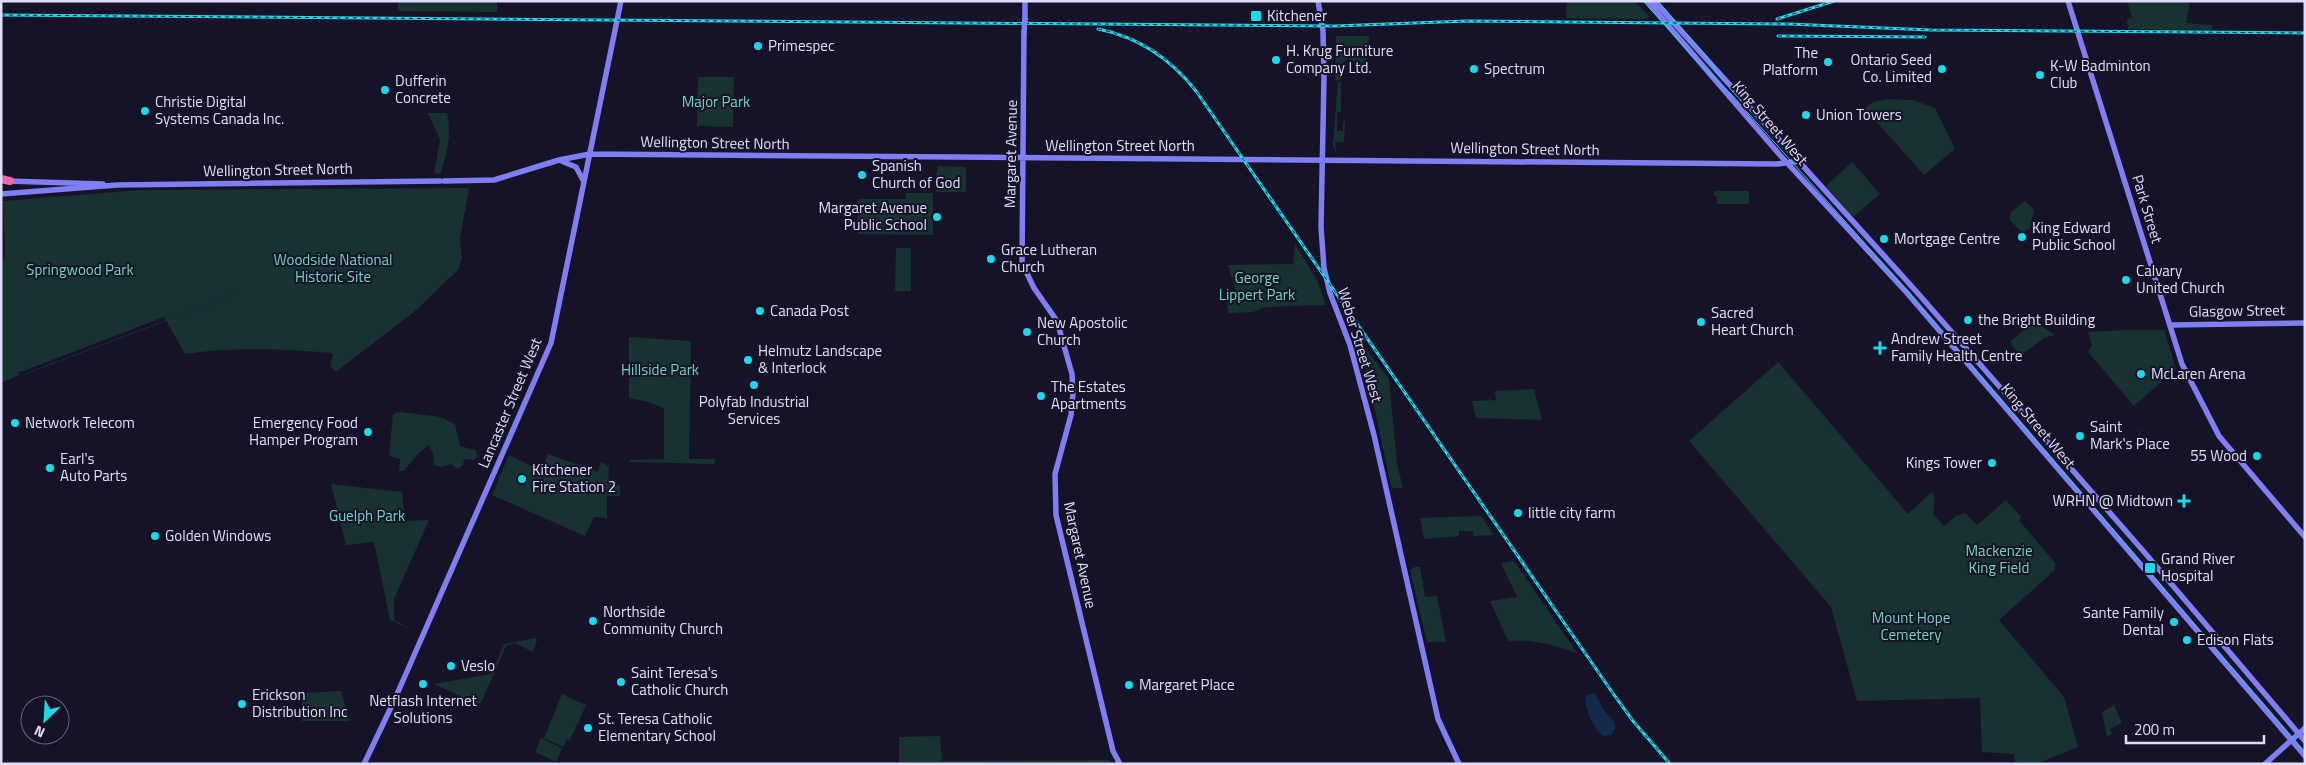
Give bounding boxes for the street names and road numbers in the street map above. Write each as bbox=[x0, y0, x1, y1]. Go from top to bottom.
street label: King Street West bbox=[1727, 75, 1814, 171]
street label: Margaret Avenue bbox=[998, 100, 1023, 208]
street label: Wellington Street North bbox=[640, 130, 790, 155]
street label: Wellington Street North bbox=[1045, 134, 1195, 157]
street label: Wellington Street North bbox=[1450, 136, 1600, 161]
street label: Wellington Street North bbox=[203, 157, 353, 182]
street label: Park Street bbox=[2126, 172, 2169, 247]
street label: Weber Street West bbox=[1332, 284, 1389, 406]
street label: Glasgow Street bbox=[2189, 298, 2286, 323]
street label: Lancaster Street West bbox=[472, 333, 548, 472]
street label: King Street West bbox=[1996, 378, 2082, 474]
street label: Margaret Avenue bbox=[1058, 499, 1103, 610]

